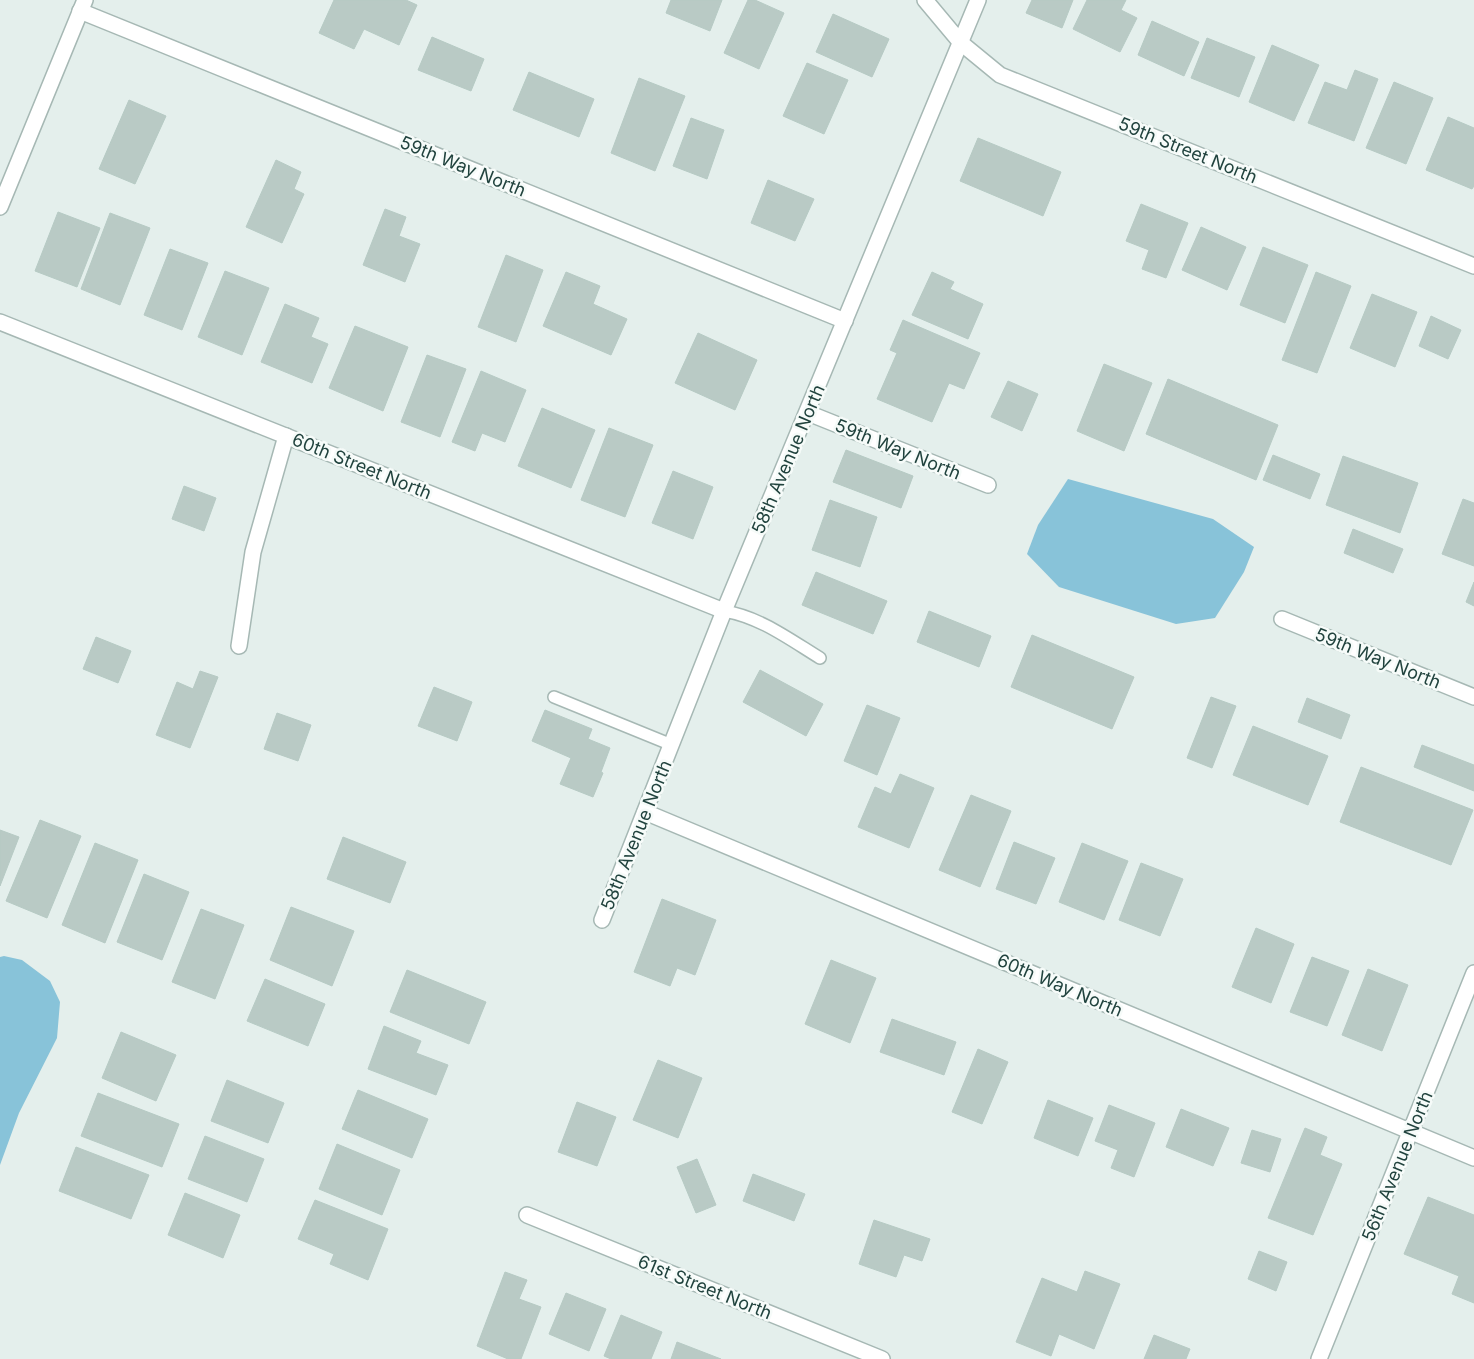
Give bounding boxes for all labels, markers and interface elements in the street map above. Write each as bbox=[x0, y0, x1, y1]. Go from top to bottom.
street label: 59th Street North bbox=[1116, 113, 1260, 187]
street label: 59th Way North bbox=[397, 131, 529, 201]
street label: 58th Avenue North bbox=[747, 381, 829, 537]
street label: 59th Way North bbox=[832, 414, 964, 484]
street label: 60th Street North bbox=[289, 429, 435, 503]
street label: 59th Way North bbox=[1312, 623, 1444, 693]
street label: 58th Avenue North bbox=[596, 757, 676, 913]
street label: 60th Way North bbox=[994, 949, 1126, 1021]
street label: 56th Avenue North bbox=[1357, 1088, 1437, 1244]
street label: 61st Street North bbox=[635, 1251, 775, 1323]

